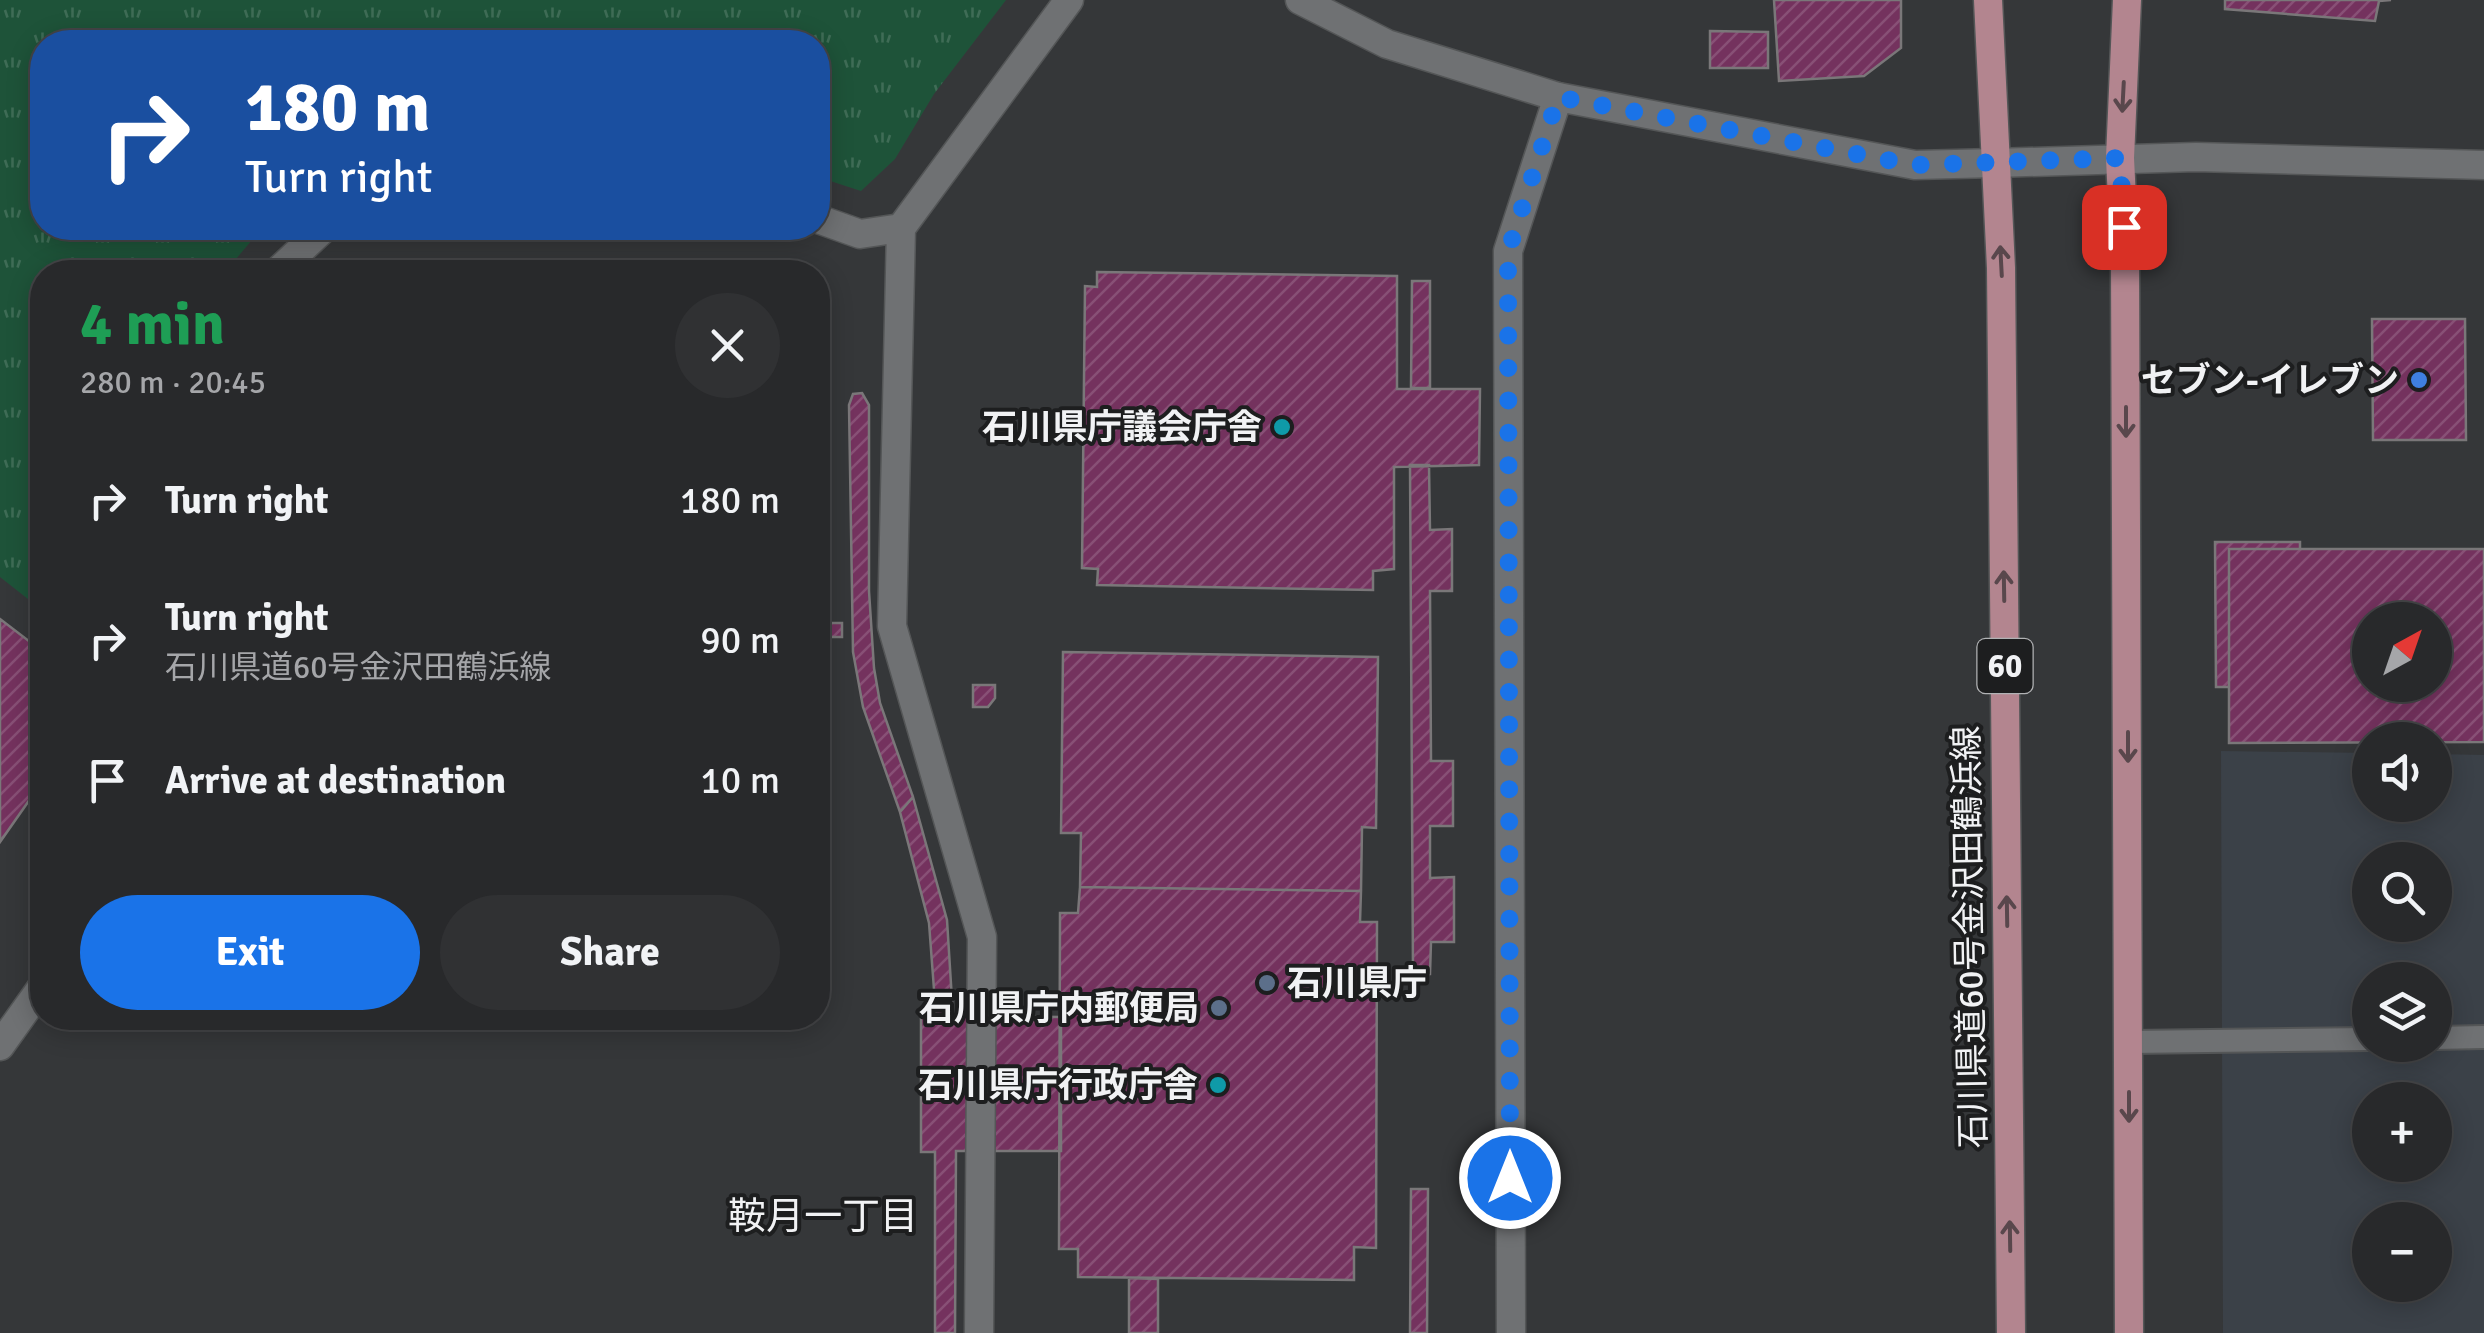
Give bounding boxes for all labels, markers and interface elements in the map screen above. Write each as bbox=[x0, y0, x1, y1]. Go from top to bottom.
text: 180 m bbox=[245, 64, 430, 150]
icon: right bbox=[80, 70, 210, 200]
one-way arrow bbox=[2113, 81, 2132, 113]
text: Turn right bbox=[245, 150, 433, 205]
pin bbox=[2082, 185, 2167, 270]
icon: arrive bbox=[2097, 200, 2152, 255]
one-way arrow bbox=[1991, 245, 2010, 277]
text: 4 min bbox=[80, 288, 225, 362]
button: close bbox=[675, 293, 780, 398]
place label: セブン-イレブン bbox=[2141, 359, 2399, 402]
text: 280 m · 20:45 bbox=[80, 363, 266, 402]
marker: セブン-イレブン bbox=[2408, 369, 2430, 391]
place label: 石川県庁議会庁舎 bbox=[982, 406, 1262, 449]
one-way arrow bbox=[2116, 406, 2136, 438]
marker: 石川県庁議会庁舎 bbox=[1271, 416, 1293, 438]
icon: right bbox=[80, 473, 135, 528]
text: Turn right bbox=[165, 477, 329, 524]
text: 180 m bbox=[680, 477, 780, 524]
one-way arrow bbox=[1994, 570, 2014, 602]
text: Turn right bbox=[165, 594, 329, 641]
north arrow bbox=[2352, 602, 2452, 702]
map controls bbox=[2352, 602, 2452, 1302]
icon: right bbox=[80, 613, 135, 668]
text: 90 m bbox=[700, 617, 780, 664]
road number: 60 bbox=[1978, 639, 2032, 693]
text: 石川県道60号金沢田鶴浜線 bbox=[165, 648, 552, 687]
button: sound bbox=[2352, 722, 2452, 822]
street label: 石川県道60号金沢田鶴浜線 bbox=[1945, 725, 1995, 1149]
one-way arrow bbox=[2118, 730, 2138, 763]
icon: arrive bbox=[80, 753, 135, 808]
text: Arrive at destination bbox=[165, 757, 506, 804]
text: 10 m bbox=[700, 757, 780, 804]
button: search bbox=[2352, 842, 2452, 942]
button: Exit bbox=[80, 895, 420, 1010]
button: Share bbox=[440, 895, 780, 1010]
one-way arrow bbox=[1998, 895, 2017, 927]
place label: 石川県庁 bbox=[1287, 962, 1427, 1005]
button: layers bbox=[2352, 962, 2452, 1062]
marker: 石川県庁 bbox=[1256, 972, 1278, 994]
place label: 石川県庁内郵便局 bbox=[919, 987, 1199, 1030]
marker: 石川県庁内郵便局 bbox=[1208, 997, 1230, 1019]
place label: 石川県庁行政庁舎 bbox=[918, 1064, 1198, 1107]
marker: 石川県庁行政庁舎 bbox=[1207, 1074, 1229, 1096]
button: + bbox=[2352, 1082, 2452, 1182]
one-way arrow bbox=[2120, 1091, 2139, 1123]
position arrow bbox=[1458, 1126, 1562, 1230]
district label: 鞍月一丁目 bbox=[728, 1193, 918, 1240]
button: − bbox=[2352, 1202, 2452, 1302]
one-way arrow bbox=[2001, 1220, 2020, 1252]

